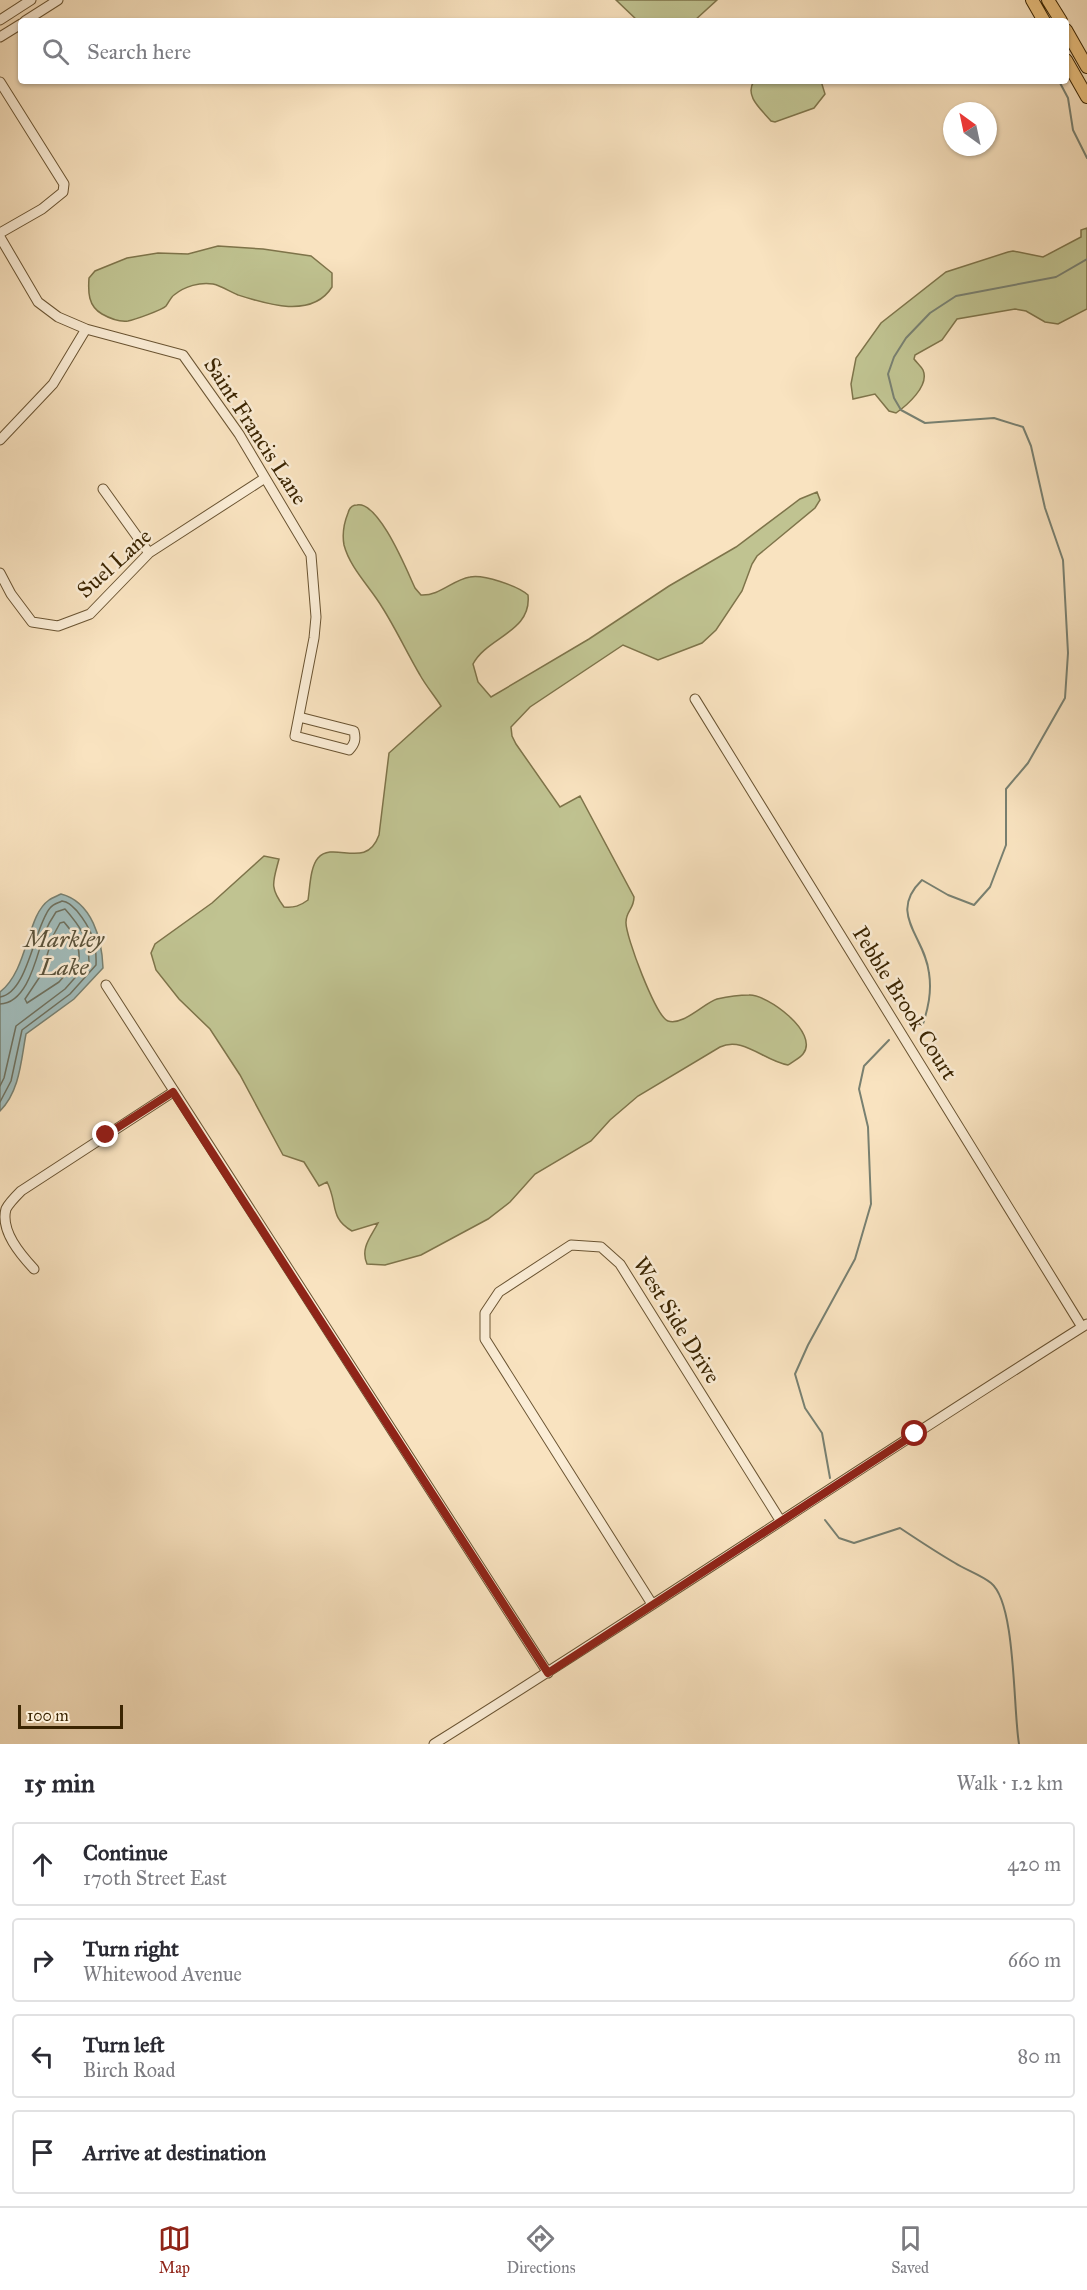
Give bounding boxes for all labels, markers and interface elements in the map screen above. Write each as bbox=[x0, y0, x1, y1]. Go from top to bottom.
search box bbox=[18, 18, 1069, 84]
icon: search bbox=[39, 35, 72, 68]
text: Search here bbox=[87, 38, 191, 65]
north arrow bbox=[943, 102, 997, 156]
street label: Saint Francis Lane bbox=[198, 352, 314, 510]
street label: Suel Lane bbox=[71, 523, 157, 603]
street label: Pebble Brook Court bbox=[847, 921, 963, 1085]
water label: Markley Lake bbox=[22, 924, 105, 982]
route end bbox=[92, 1121, 118, 1147]
street label: West Side Drive bbox=[627, 1252, 727, 1388]
route start bbox=[901, 1420, 927, 1446]
scale bar bbox=[18, 1702, 123, 1730]
text: 100 m bbox=[27, 1706, 69, 1725]
text: 15 min bbox=[24, 1767, 95, 1799]
text: Walk · 1.2 km bbox=[957, 1771, 1063, 1795]
text: Continue bbox=[83, 1839, 168, 1866]
icon: ahead bbox=[26, 1848, 59, 1881]
text: 420 m bbox=[1007, 1852, 1061, 1876]
text: 170th Street East bbox=[83, 1866, 227, 1890]
text: Turn right bbox=[83, 1935, 179, 1962]
icon: right bbox=[26, 1944, 59, 1977]
text: 660 m bbox=[1008, 1948, 1061, 1972]
text: Whitewood Avenue bbox=[83, 1962, 242, 1986]
text: Turn left bbox=[83, 2031, 165, 2058]
icon: left bbox=[26, 2040, 59, 2073]
text: 80 m bbox=[1018, 2044, 1061, 2068]
text: Birch Road bbox=[83, 2058, 176, 2082]
icon: arrive bbox=[26, 2136, 59, 2169]
text: Arrive at destination bbox=[83, 2139, 266, 2166]
tab: Map bbox=[158, 2222, 191, 2277]
tab: Directions bbox=[507, 2222, 575, 2277]
tab: Saved bbox=[891, 2222, 929, 2277]

